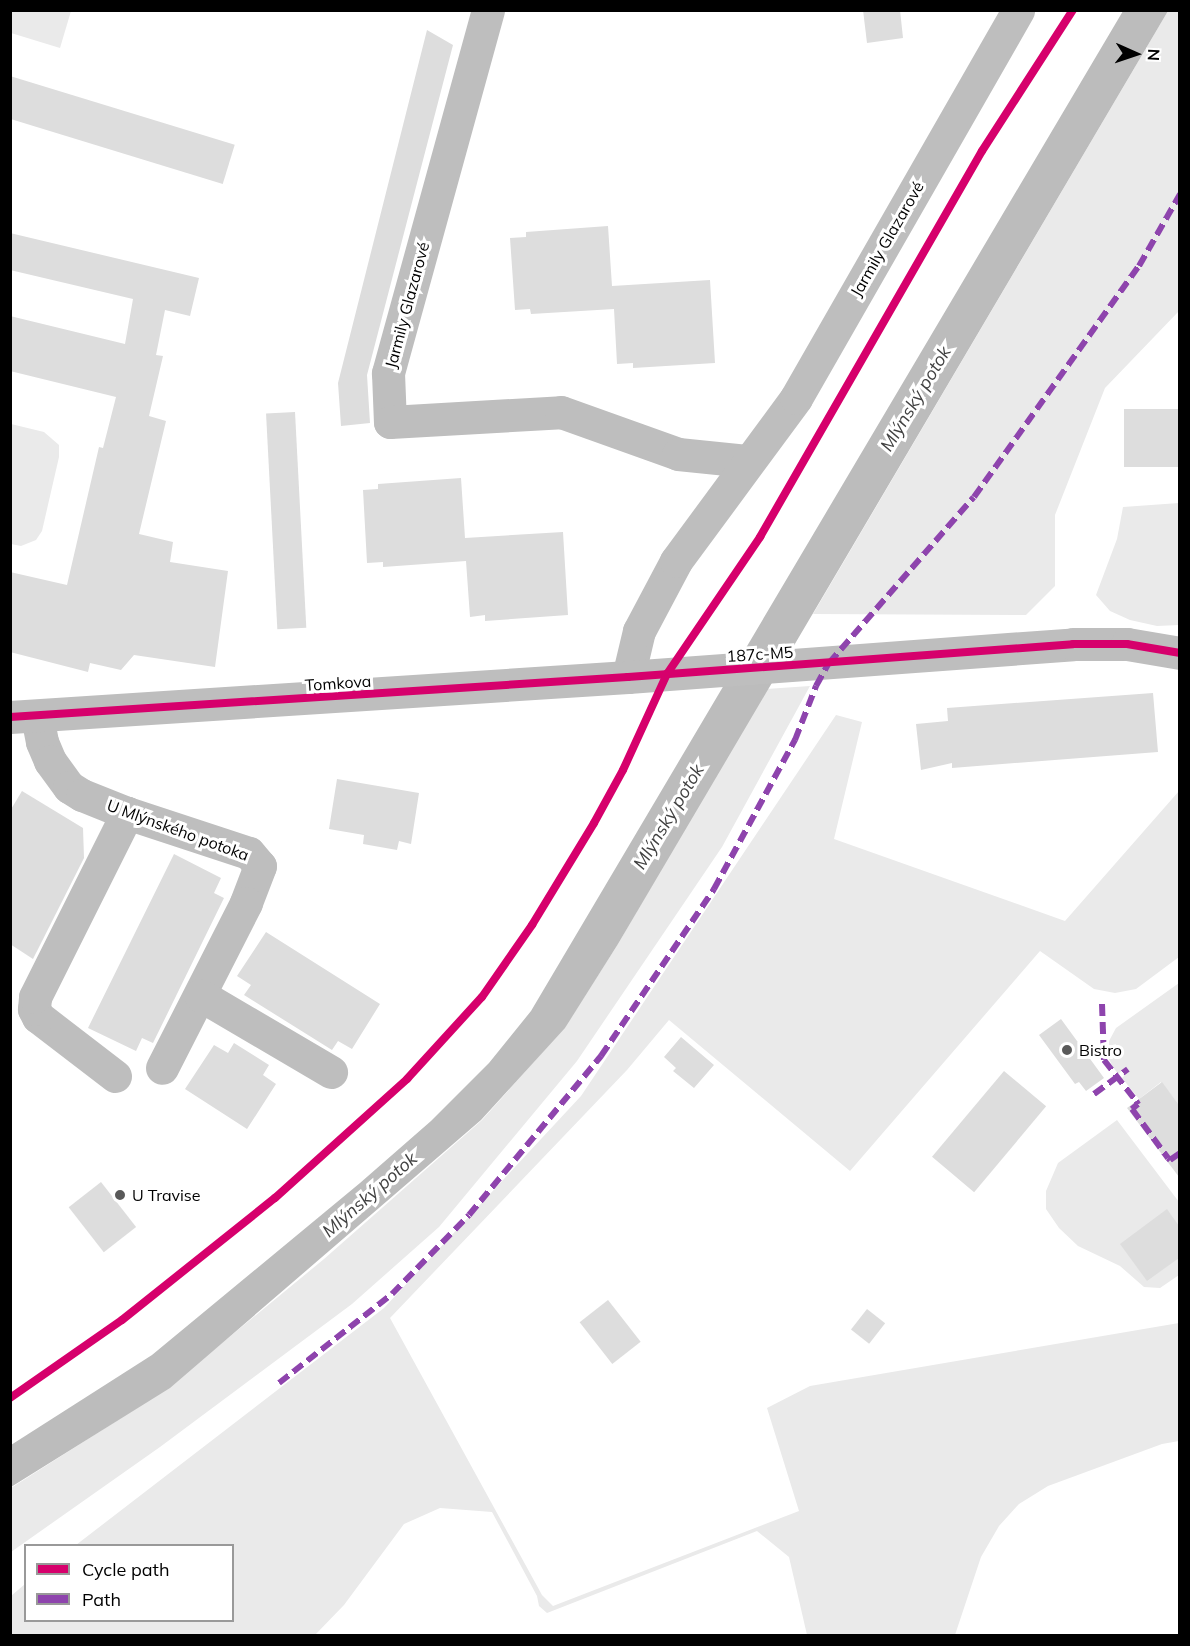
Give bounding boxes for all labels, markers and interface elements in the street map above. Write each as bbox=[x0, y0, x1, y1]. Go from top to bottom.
north arrow bbox=[1106, 24, 1166, 84]
text: N bbox=[1144, 48, 1164, 62]
street label: Jarmily Glazarové bbox=[846, 178, 928, 300]
street label: Jarmily Glazarové bbox=[381, 240, 433, 370]
water label: Mlýnský potok bbox=[876, 343, 956, 455]
street label: 187c-M5 bbox=[726, 642, 794, 666]
street label: Tomkova bbox=[304, 671, 372, 695]
water label: Mlýnský potok bbox=[629, 761, 709, 873]
street label: U Mlýnského potoka bbox=[104, 795, 252, 865]
place label: Bistro bbox=[1079, 1040, 1122, 1060]
marker: Bistro bbox=[1060, 1043, 1074, 1057]
water label: Mlýnský potok bbox=[318, 1148, 422, 1242]
place label: U Travise bbox=[132, 1185, 200, 1205]
marker: U Travise bbox=[113, 1188, 127, 1202]
legend bbox=[24, 1544, 234, 1622]
text: Cycle path bbox=[82, 1558, 169, 1581]
text: Path bbox=[82, 1588, 121, 1611]

